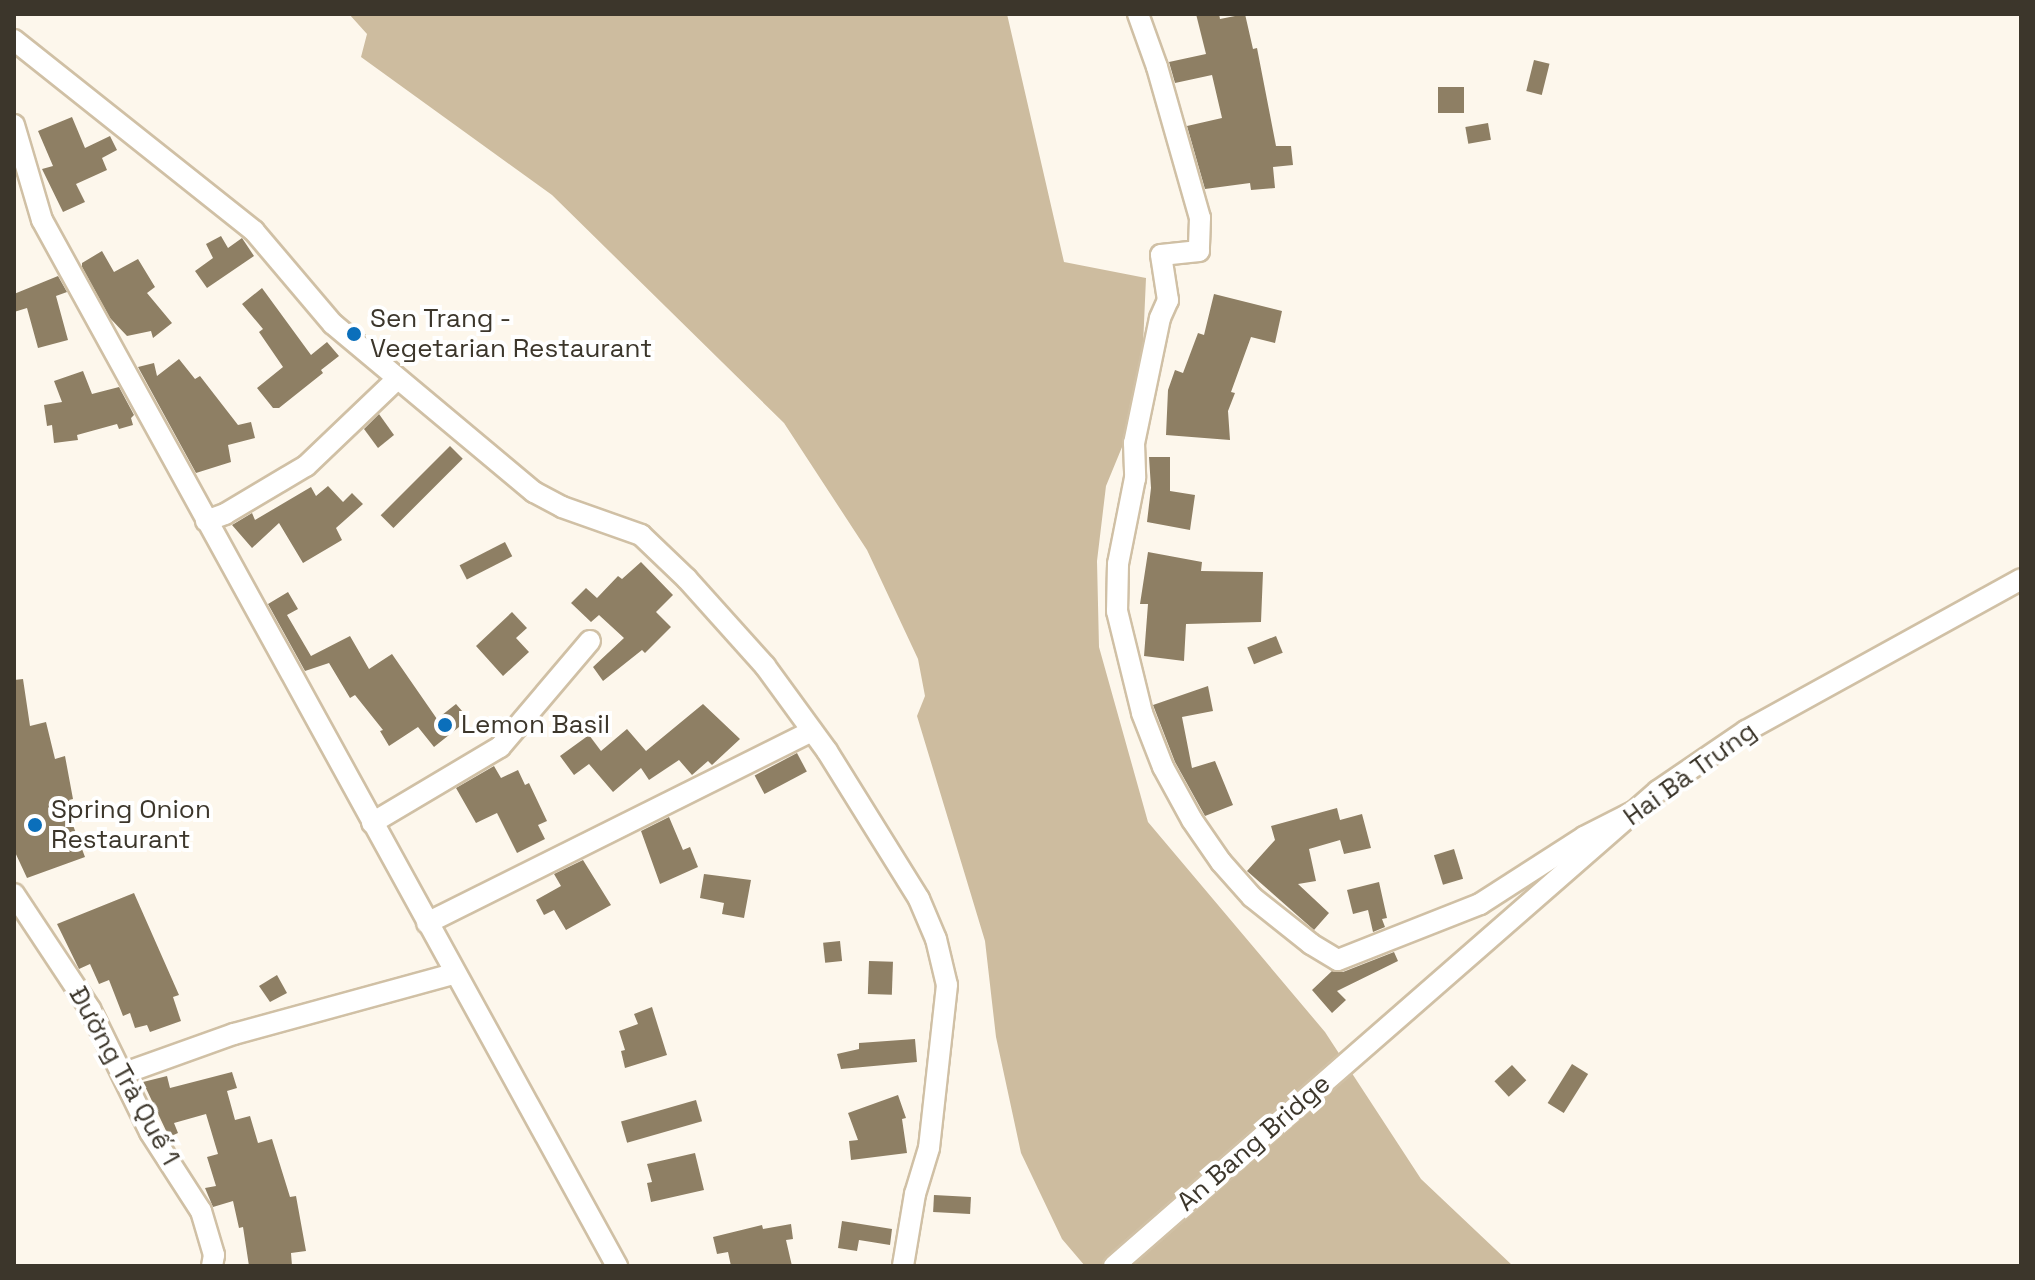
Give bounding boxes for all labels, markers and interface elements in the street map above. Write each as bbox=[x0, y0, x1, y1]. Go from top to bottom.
place label: Sen Trang - Vegetarian Restaurant bbox=[370, 303, 652, 364]
marker: Sen Trang - Vegetarian Restaurant bbox=[345, 325, 363, 343]
place label: Lemon Basil bbox=[461, 709, 610, 741]
street label: Hai Bà Trưng bbox=[1617, 715, 1763, 833]
marker: Lemon Basil bbox=[436, 716, 454, 734]
place label: Spring Onion Restaurant bbox=[51, 794, 211, 856]
marker: Spring Onion Restaurant bbox=[26, 816, 44, 834]
street label: Đường Trà Quế 1 bbox=[62, 981, 186, 1171]
street label: An Bang Bridge bbox=[1171, 1068, 1337, 1218]

